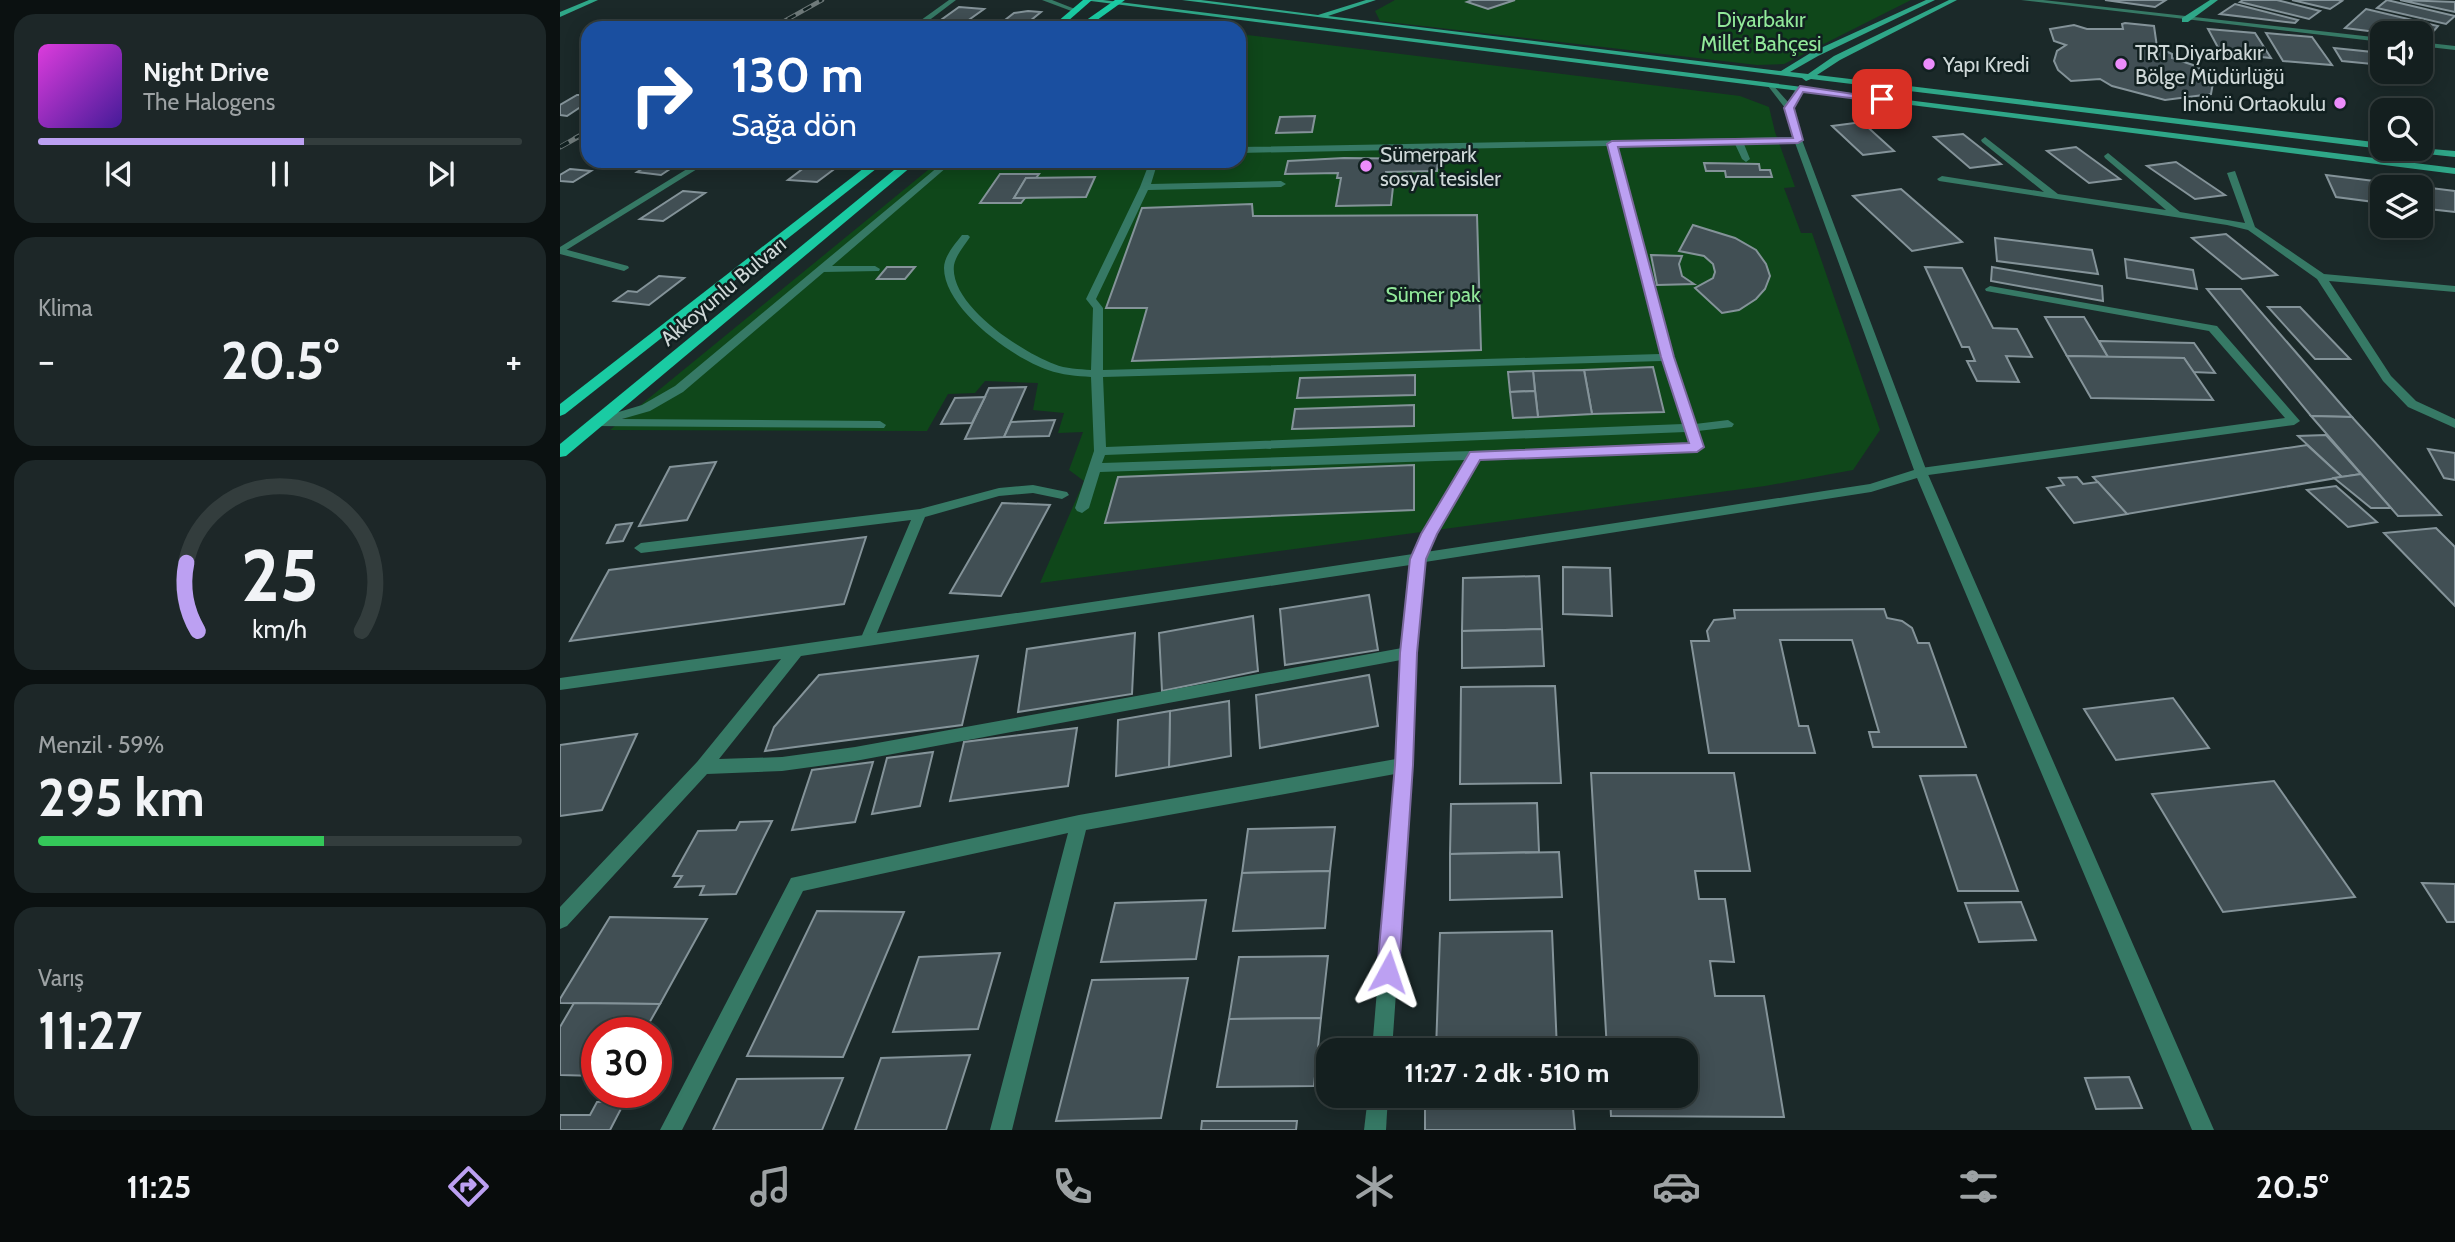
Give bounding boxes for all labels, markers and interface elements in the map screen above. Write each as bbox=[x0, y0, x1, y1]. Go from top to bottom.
park label: Diyarbakır Millet Bahçesi bbox=[1700, 7, 1822, 56]
map controls bbox=[2370, 21, 2433, 238]
button: sound bbox=[2370, 21, 2433, 84]
place label: TRT Diyarbakır Bölge Müdürlüğü bbox=[2135, 40, 2285, 89]
text: 130 m bbox=[731, 45, 864, 104]
icon: right bbox=[616, 49, 707, 140]
place label: Yapı Kredi bbox=[1942, 52, 2030, 77]
text: Night Drive bbox=[143, 56, 269, 88]
marker: Yapı Kredi bbox=[1921, 56, 1937, 72]
marker: TRT Diyarbakır Bölge Müdürlüğü bbox=[2113, 56, 2129, 72]
pin bbox=[1852, 69, 1912, 129]
icon: arrive bbox=[1863, 80, 1901, 118]
text: The Halogens bbox=[143, 88, 275, 116]
place label: İnönü Ortaokulu bbox=[2182, 91, 2326, 116]
marker: İnönü Ortaokulu bbox=[2332, 95, 2348, 111]
button: search bbox=[2370, 98, 2433, 161]
text: Sağa dön bbox=[731, 105, 857, 144]
place label: Sümerpark sosyal tesisler bbox=[1380, 142, 1501, 191]
icon: previous bbox=[100, 155, 138, 193]
icon: pause bbox=[261, 155, 299, 193]
icon: next bbox=[422, 155, 460, 193]
marker: Sümerpark sosyal tesisler bbox=[1358, 158, 1374, 174]
button: layers bbox=[2370, 175, 2433, 238]
street label: Akkoyunlu Bulvarı bbox=[655, 231, 791, 351]
park label: Sümer pak bbox=[1386, 282, 1481, 307]
text: Klima bbox=[38, 294, 93, 322]
text: 20.5° bbox=[221, 329, 339, 392]
text: − bbox=[38, 337, 55, 384]
text: + bbox=[505, 337, 522, 384]
text: 25 bbox=[241, 531, 319, 619]
text: km/h bbox=[253, 614, 307, 644]
text: Menzil · 59% bbox=[38, 731, 164, 759]
text: 295 km bbox=[38, 766, 205, 829]
position arrow bbox=[1351, 935, 1425, 1009]
text: Varış bbox=[38, 964, 84, 992]
text: 11:27 bbox=[38, 999, 142, 1062]
speed limit sign: 30 bbox=[581, 1017, 672, 1108]
text: 11:27 · 2 dk · 510 m bbox=[1405, 1057, 1609, 1089]
icon: directions bbox=[444, 1162, 493, 1211]
icon: music bbox=[746, 1162, 795, 1211]
icon: phone bbox=[1048, 1162, 1097, 1211]
icon: climate bbox=[1350, 1162, 1399, 1211]
icon: car bbox=[1652, 1162, 1701, 1211]
icon: filters bbox=[1954, 1162, 2003, 1211]
text: 11:25 bbox=[126, 1167, 191, 1206]
text: 20.5° bbox=[2256, 1167, 2328, 1206]

